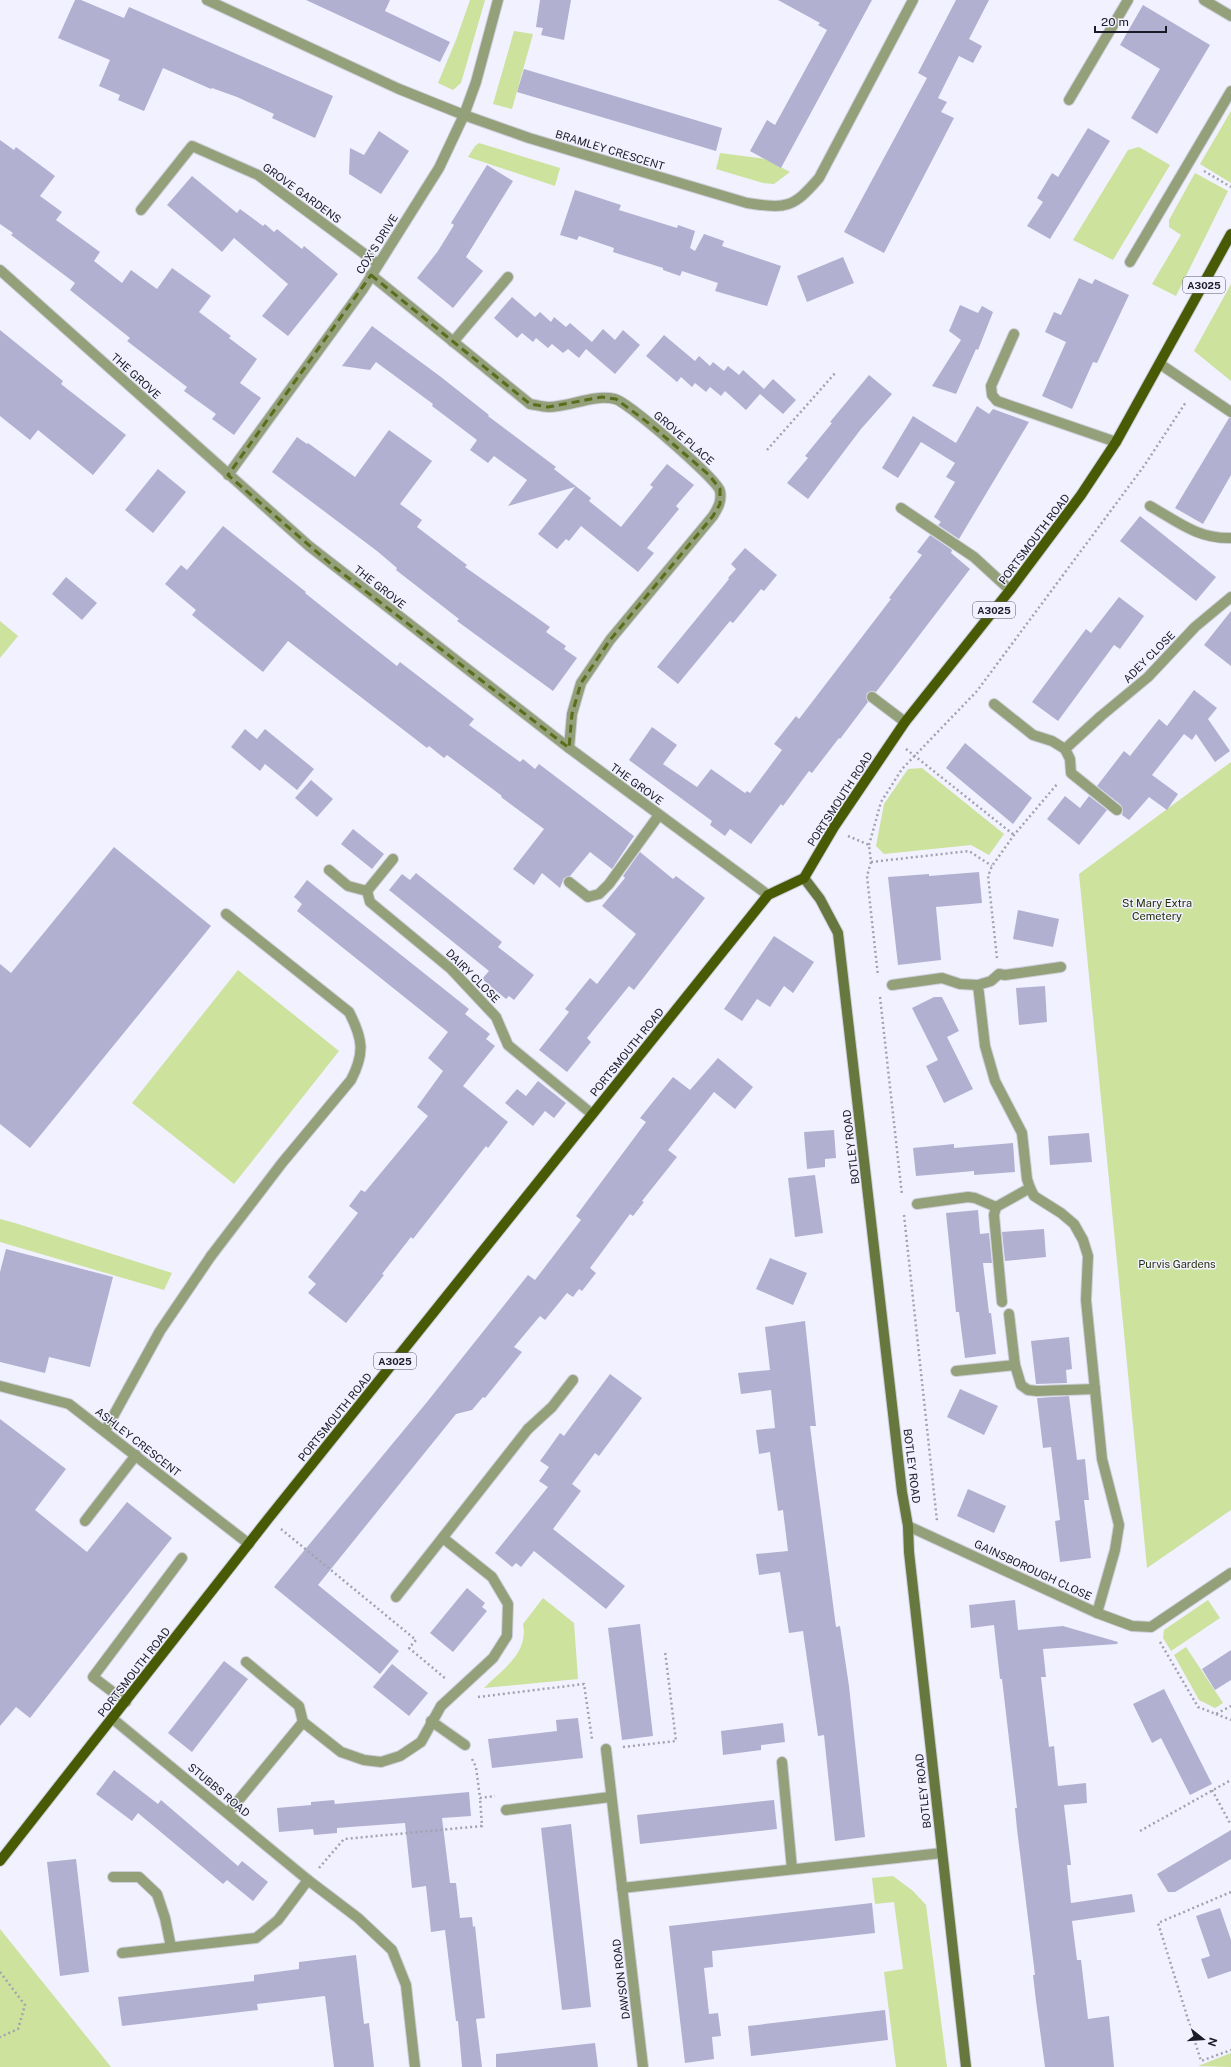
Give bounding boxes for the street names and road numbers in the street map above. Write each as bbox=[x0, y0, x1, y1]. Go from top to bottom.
street label: BRAMLEY CRESCENT bbox=[554, 128, 666, 172]
street label: GROVE GARDENS bbox=[261, 161, 343, 225]
street label: COX'S DRIVE bbox=[354, 212, 400, 276]
road number: A3025 bbox=[1183, 277, 1225, 293]
street label: THE GROVE bbox=[109, 351, 163, 401]
street label: GROVE PLACE bbox=[652, 409, 717, 467]
street label: PORTSMOUTH ROAD bbox=[996, 491, 1072, 586]
street label: THE GROVE bbox=[352, 563, 408, 611]
road number: A3025 bbox=[973, 602, 1015, 618]
street label: ADEY CLOSE bbox=[1121, 629, 1177, 685]
street label: PORTSMOUTH ROAD bbox=[805, 749, 875, 848]
street label: THE GROVE bbox=[608, 761, 666, 807]
street label: DAIRY CLOSE bbox=[444, 947, 502, 1005]
street label: PORTSMOUTH ROAD bbox=[588, 1005, 666, 1098]
street label: BOTLEY ROAD bbox=[840, 1109, 862, 1185]
road number: A3025 bbox=[374, 1353, 416, 1369]
street label: PORTSMOUTH ROAD bbox=[296, 1370, 374, 1463]
street label: ASHLEY CRESCENT bbox=[93, 1405, 183, 1479]
street label: BOTLEY ROAD bbox=[901, 1428, 923, 1504]
street label: GAINSBOROUGH CLOSE bbox=[972, 1537, 1094, 1603]
street label: PORTSMOUTH ROAD bbox=[95, 1625, 173, 1719]
street label: BOTLEY ROAD bbox=[913, 1753, 933, 1829]
street label: STUBBS ROAD bbox=[186, 1761, 253, 1820]
street label: DAWSON ROAD bbox=[610, 1938, 632, 2020]

